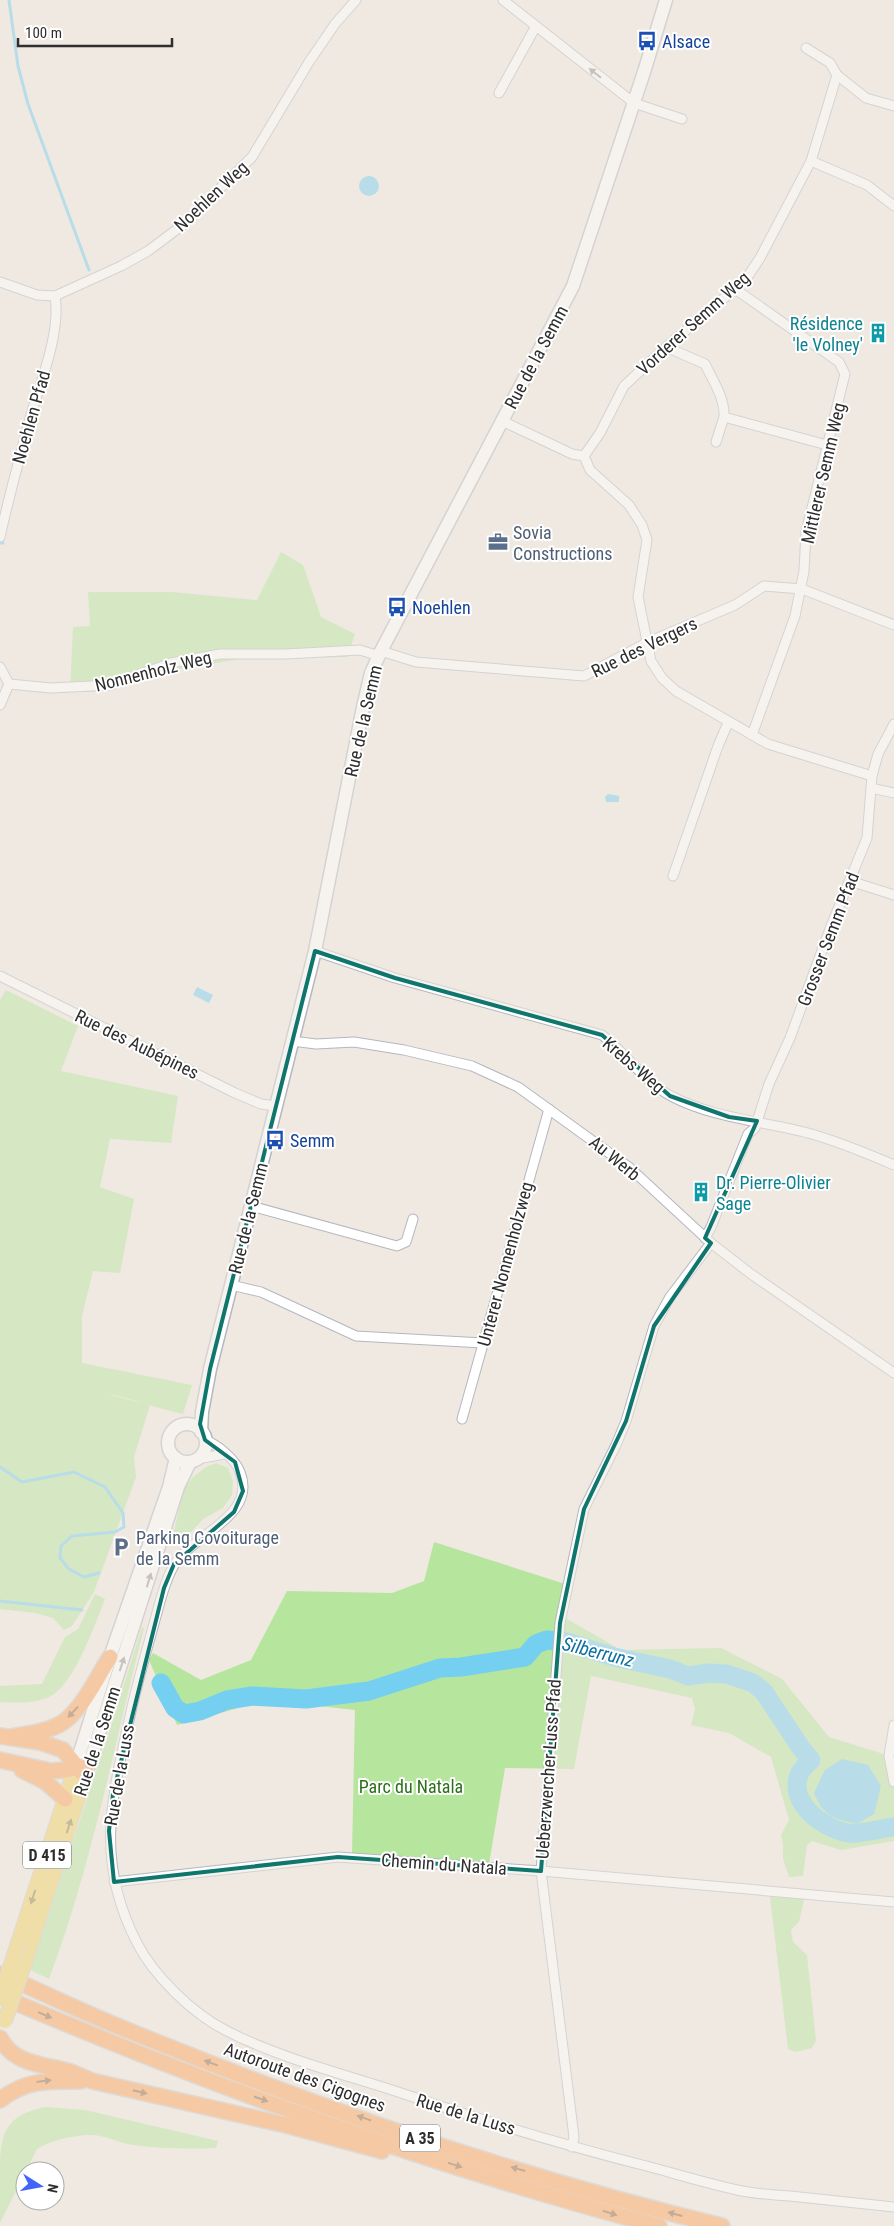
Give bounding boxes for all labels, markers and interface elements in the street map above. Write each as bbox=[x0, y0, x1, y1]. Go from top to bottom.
scale bar bbox=[18, 15, 171, 47]
text: 100 m bbox=[25, 24, 62, 42]
bus stop icon: Alsace bbox=[636, 30, 658, 52]
place label: Alsace bbox=[662, 31, 710, 52]
one-way arrow bbox=[589, 68, 602, 79]
street label: Noehlen Weg bbox=[170, 156, 252, 236]
street label: Vorderer Semm Weg bbox=[632, 267, 754, 379]
street label: Rue de la Semm bbox=[500, 302, 572, 412]
place label: Résidence 'le Volney' bbox=[790, 313, 863, 355]
building icon: Résidence 'le Volney' bbox=[867, 322, 889, 344]
street label: Noehlen Pfad bbox=[8, 368, 54, 466]
street label: Mittlerer Semm Weg bbox=[797, 400, 849, 546]
place label: Sovia Constructions bbox=[513, 522, 612, 564]
office icon: Sovia Constructions bbox=[487, 531, 509, 553]
bus stop icon: Noehlen bbox=[386, 596, 408, 618]
place label: Noehlen bbox=[412, 597, 471, 618]
street label: Rue des Vergers bbox=[588, 612, 700, 682]
street label: Nonnenholz Weg bbox=[93, 646, 213, 696]
street label: Rue de la Semm bbox=[340, 663, 386, 779]
street label: Grosser Semm Pfad bbox=[793, 869, 863, 1009]
street label: Rue des Aubépines bbox=[72, 1005, 202, 1083]
street label: Krebs Weg bbox=[599, 1032, 669, 1098]
bus stop icon: Semm bbox=[264, 1129, 286, 1151]
place label: Semm bbox=[290, 1130, 335, 1151]
street label: Au Werb bbox=[585, 1131, 645, 1185]
street label: Rue de la Semm bbox=[224, 1160, 272, 1276]
place label: Dr. Pierre-Olivier Sage bbox=[716, 1172, 831, 1214]
street label: Unterer Nonnenholzweg bbox=[473, 1179, 537, 1349]
building icon: Dr. Pierre-Olivier Sage bbox=[690, 1181, 712, 1203]
place label: Parking Covoiturage de la Semm bbox=[136, 1527, 279, 1569]
parking icon: Parking Covoiturage de la Semm bbox=[110, 1536, 132, 1558]
one-way arrow bbox=[145, 1572, 153, 1587]
water label: Silberrunz bbox=[560, 1632, 636, 1672]
one-way arrow bbox=[119, 1656, 126, 1671]
street label: Ueberzwercher Luss Pfad bbox=[531, 1678, 565, 1860]
street label: Rue de la Semm bbox=[69, 1684, 125, 1798]
one-way arrow bbox=[67, 1706, 79, 1718]
street label: Rue de la Luss bbox=[100, 1723, 138, 1827]
park label: Parc du Natala bbox=[359, 1776, 463, 1797]
one-way arrow bbox=[65, 1818, 73, 1833]
road number: D 415 bbox=[23, 1842, 71, 1868]
street label: Chemin du Natala bbox=[380, 1849, 508, 1879]
one-way arrow bbox=[29, 1890, 37, 1905]
one-way arrow bbox=[38, 2011, 52, 2019]
street label: Autoroute des Cigognes bbox=[221, 2038, 389, 2116]
one-way arrow bbox=[203, 2059, 218, 2067]
one-way arrow bbox=[36, 2077, 52, 2085]
one-way arrow bbox=[132, 2088, 147, 2096]
street label: Rue de la Luss bbox=[414, 2089, 518, 2139]
one-way arrow bbox=[254, 2096, 269, 2103]
one-way arrow bbox=[356, 2114, 371, 2122]
road number: A 35 bbox=[400, 2124, 440, 2152]
north arrow bbox=[15, 2161, 65, 2211]
one-way arrow bbox=[448, 2162, 463, 2170]
one-way arrow bbox=[511, 2164, 526, 2172]
text: N bbox=[44, 2183, 61, 2194]
one-way arrow bbox=[603, 2209, 618, 2217]
one-way arrow bbox=[667, 2209, 682, 2217]

